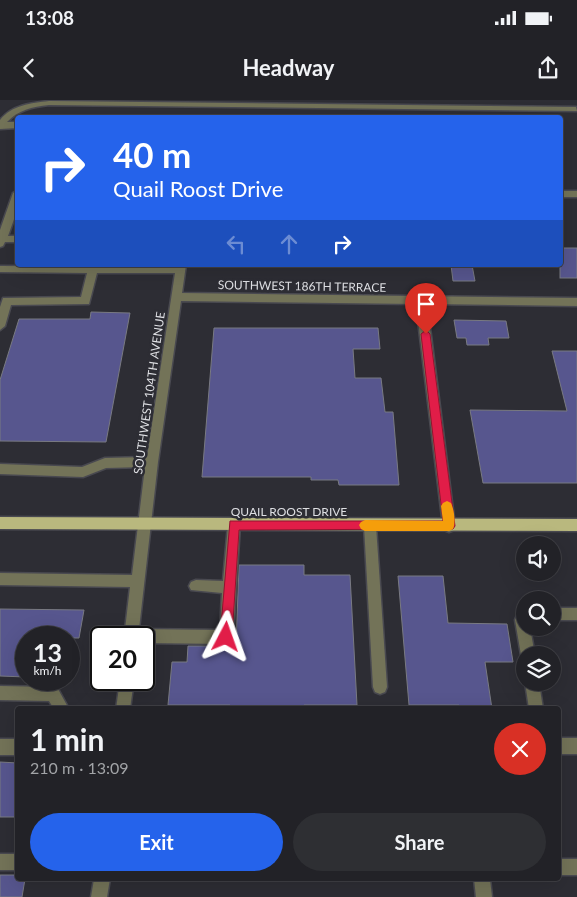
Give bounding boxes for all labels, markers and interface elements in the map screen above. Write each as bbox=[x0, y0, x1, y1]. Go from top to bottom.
text: 13:08 bbox=[25, 6, 74, 29]
icon: back bbox=[15, 54, 43, 82]
text: Headway bbox=[243, 54, 334, 81]
icon: share bbox=[534, 54, 562, 82]
text: 40 m bbox=[113, 133, 191, 175]
icon: right bbox=[30, 135, 95, 200]
text: Quail Roost Drive bbox=[113, 175, 283, 202]
icon: left bbox=[222, 230, 250, 258]
icon: ahead bbox=[275, 230, 303, 258]
icon: right bbox=[328, 230, 356, 258]
street label: SOUTHWEST 186TH TERRACE bbox=[218, 277, 386, 295]
pin bbox=[405, 283, 447, 334]
icon: arrive bbox=[412, 290, 440, 318]
street label: SOUTHWEST 104TH AVENUE bbox=[130, 311, 168, 475]
street label: QUAIL ROOST DRIVE bbox=[231, 504, 347, 519]
map controls bbox=[516, 536, 561, 691]
button: sound bbox=[516, 536, 561, 581]
button: search bbox=[516, 591, 561, 636]
position arrow bbox=[199, 610, 251, 662]
speed limit sign: 20 bbox=[90, 626, 155, 691]
text: 13 bbox=[33, 637, 62, 667]
button: layers bbox=[516, 646, 561, 691]
text: km/h bbox=[33, 663, 62, 678]
text: 1 min bbox=[30, 721, 104, 757]
button: close bbox=[494, 723, 546, 775]
text: 210 m · 13:09 bbox=[30, 758, 129, 777]
button: Exit bbox=[30, 813, 283, 871]
button: Share bbox=[293, 813, 546, 871]

